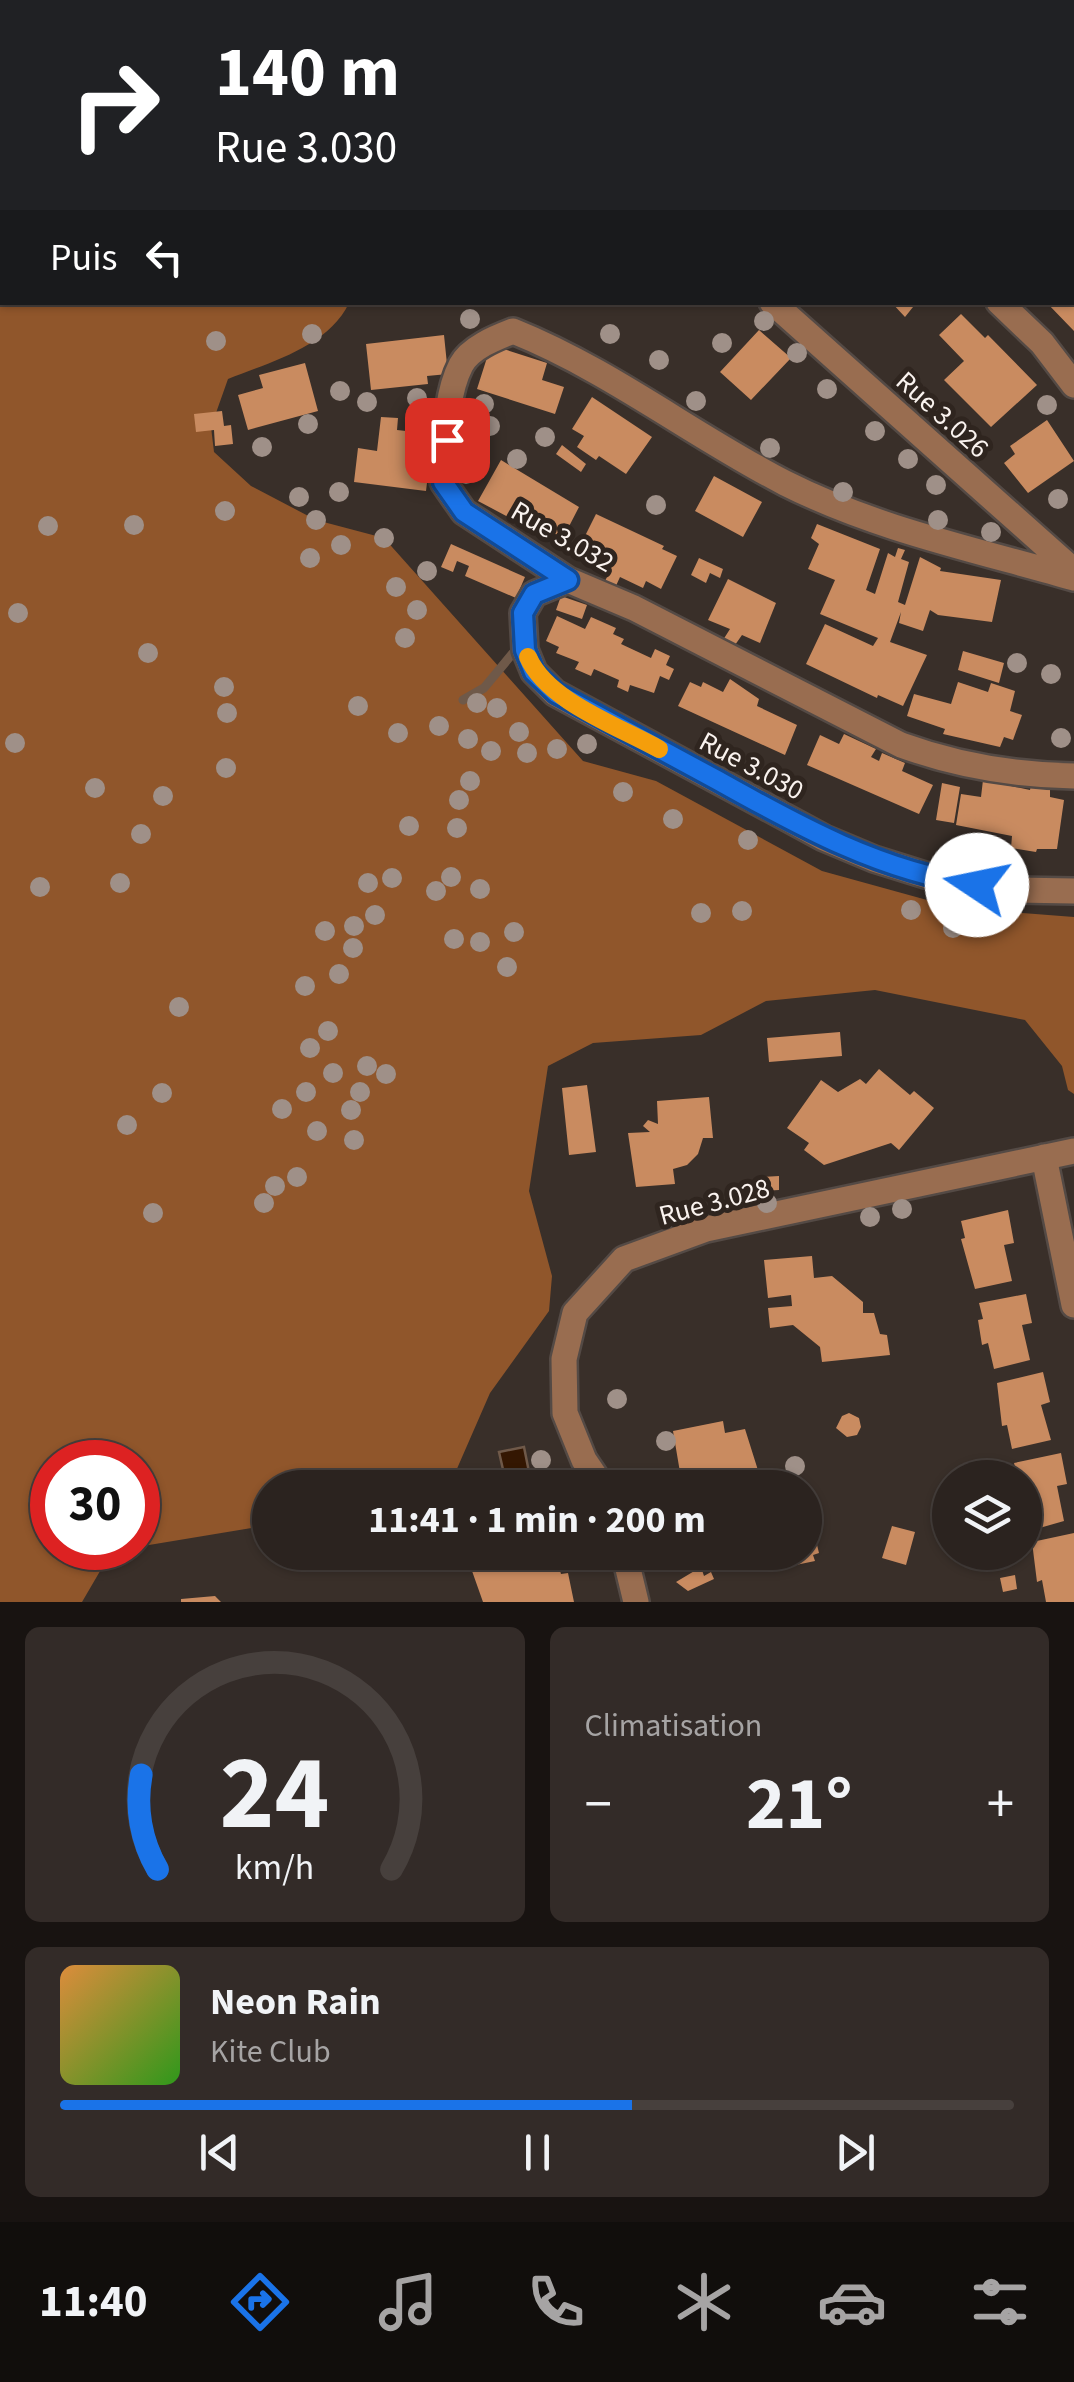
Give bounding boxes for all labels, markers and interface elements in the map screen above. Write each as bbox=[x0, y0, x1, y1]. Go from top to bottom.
text: 140 m bbox=[215, 23, 400, 123]
icon: right bbox=[50, 40, 180, 170]
text: Rue 3.030 bbox=[215, 116, 397, 180]
icon: left bbox=[137, 230, 192, 285]
text: Puis bbox=[50, 231, 117, 285]
street label: Rue 3.026 bbox=[887, 362, 998, 468]
pin bbox=[405, 398, 490, 483]
icon: arrive bbox=[420, 413, 475, 468]
street label: Rue 3.032 bbox=[503, 491, 622, 583]
street label: Rue 3.030 bbox=[692, 722, 811, 810]
position arrow bbox=[925, 833, 1029, 937]
street label: Rue 3.028 bbox=[654, 1168, 774, 1236]
speed limit sign: 30 bbox=[30, 1440, 160, 1570]
map controls bbox=[932, 1460, 1042, 1570]
button: layers bbox=[932, 1460, 1042, 1570]
text: 11:41 · 1 min · 200 m bbox=[368, 1493, 706, 1547]
text: Climatisation bbox=[585, 1703, 762, 1749]
text: 24 bbox=[220, 1721, 330, 1869]
text: 21° bbox=[746, 1751, 853, 1858]
text: − bbox=[585, 1766, 612, 1844]
text: + bbox=[987, 1766, 1014, 1844]
text: km/h bbox=[235, 1842, 314, 1893]
text: Neon Rain bbox=[210, 1975, 381, 2029]
text: Kite Club bbox=[210, 2029, 331, 2075]
icon: previous bbox=[192, 2125, 247, 2180]
icon: pause bbox=[510, 2125, 565, 2180]
icon: next bbox=[828, 2125, 883, 2180]
icon: directions bbox=[225, 2267, 295, 2337]
icon: music bbox=[373, 2267, 443, 2337]
icon: phone bbox=[521, 2267, 591, 2337]
icon: climate bbox=[669, 2267, 739, 2337]
icon: car bbox=[817, 2267, 887, 2337]
icon: filters bbox=[965, 2267, 1035, 2337]
text: 11:40 bbox=[39, 2270, 148, 2334]

